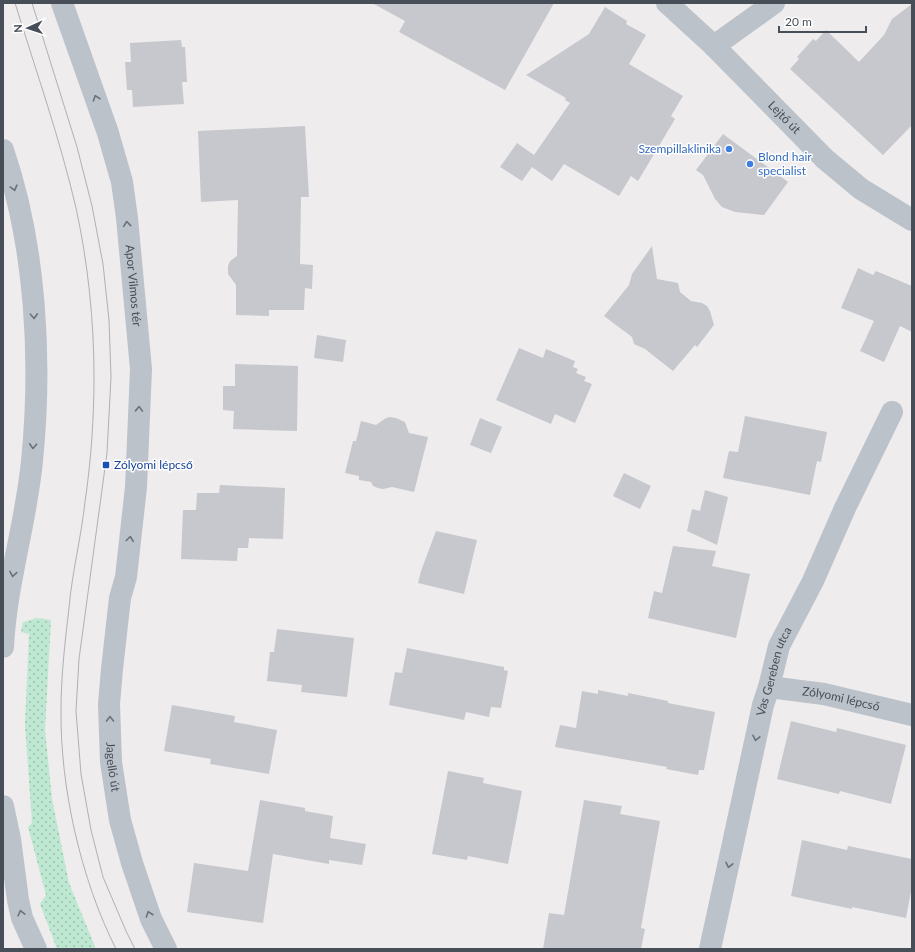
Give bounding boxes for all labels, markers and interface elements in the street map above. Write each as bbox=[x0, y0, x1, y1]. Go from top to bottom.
north arrow bbox=[8, 8, 48, 48]
scale bar bbox=[779, 8, 866, 34]
text: 20 m bbox=[785, 14, 812, 29]
text: N bbox=[11, 24, 24, 33]
one-way arrow bbox=[92, 94, 101, 101]
street label: Lejtő út bbox=[765, 98, 805, 137]
place label: Szempillaklinika bbox=[638, 141, 721, 156]
marker: Szempillaklinika bbox=[724, 144, 734, 154]
place label: Blond hair specialist bbox=[758, 149, 812, 178]
marker: Blond hair specialist bbox=[745, 159, 755, 169]
one-way arrow bbox=[9, 184, 18, 191]
one-way arrow bbox=[123, 221, 132, 227]
street label: Apor Vilmos tér bbox=[122, 244, 145, 328]
one-way arrow bbox=[30, 313, 38, 319]
one-way arrow bbox=[135, 406, 144, 412]
one-way arrow bbox=[29, 443, 37, 449]
place label: Zólyomi lépcső bbox=[114, 457, 193, 472]
marker: Zólyomi lépcső bbox=[101, 460, 111, 470]
one-way arrow bbox=[125, 535, 134, 542]
one-way arrow bbox=[9, 571, 18, 577]
street label: Vas Gereben utca bbox=[753, 624, 795, 717]
street label: Zólyomi lépcső bbox=[801, 683, 882, 714]
one-way arrow bbox=[105, 716, 114, 722]
one-way arrow bbox=[753, 735, 761, 741]
street label: Jagelló út bbox=[103, 742, 124, 793]
one-way arrow bbox=[725, 862, 733, 868]
one-way arrow bbox=[17, 910, 26, 917]
one-way arrow bbox=[146, 910, 154, 917]

